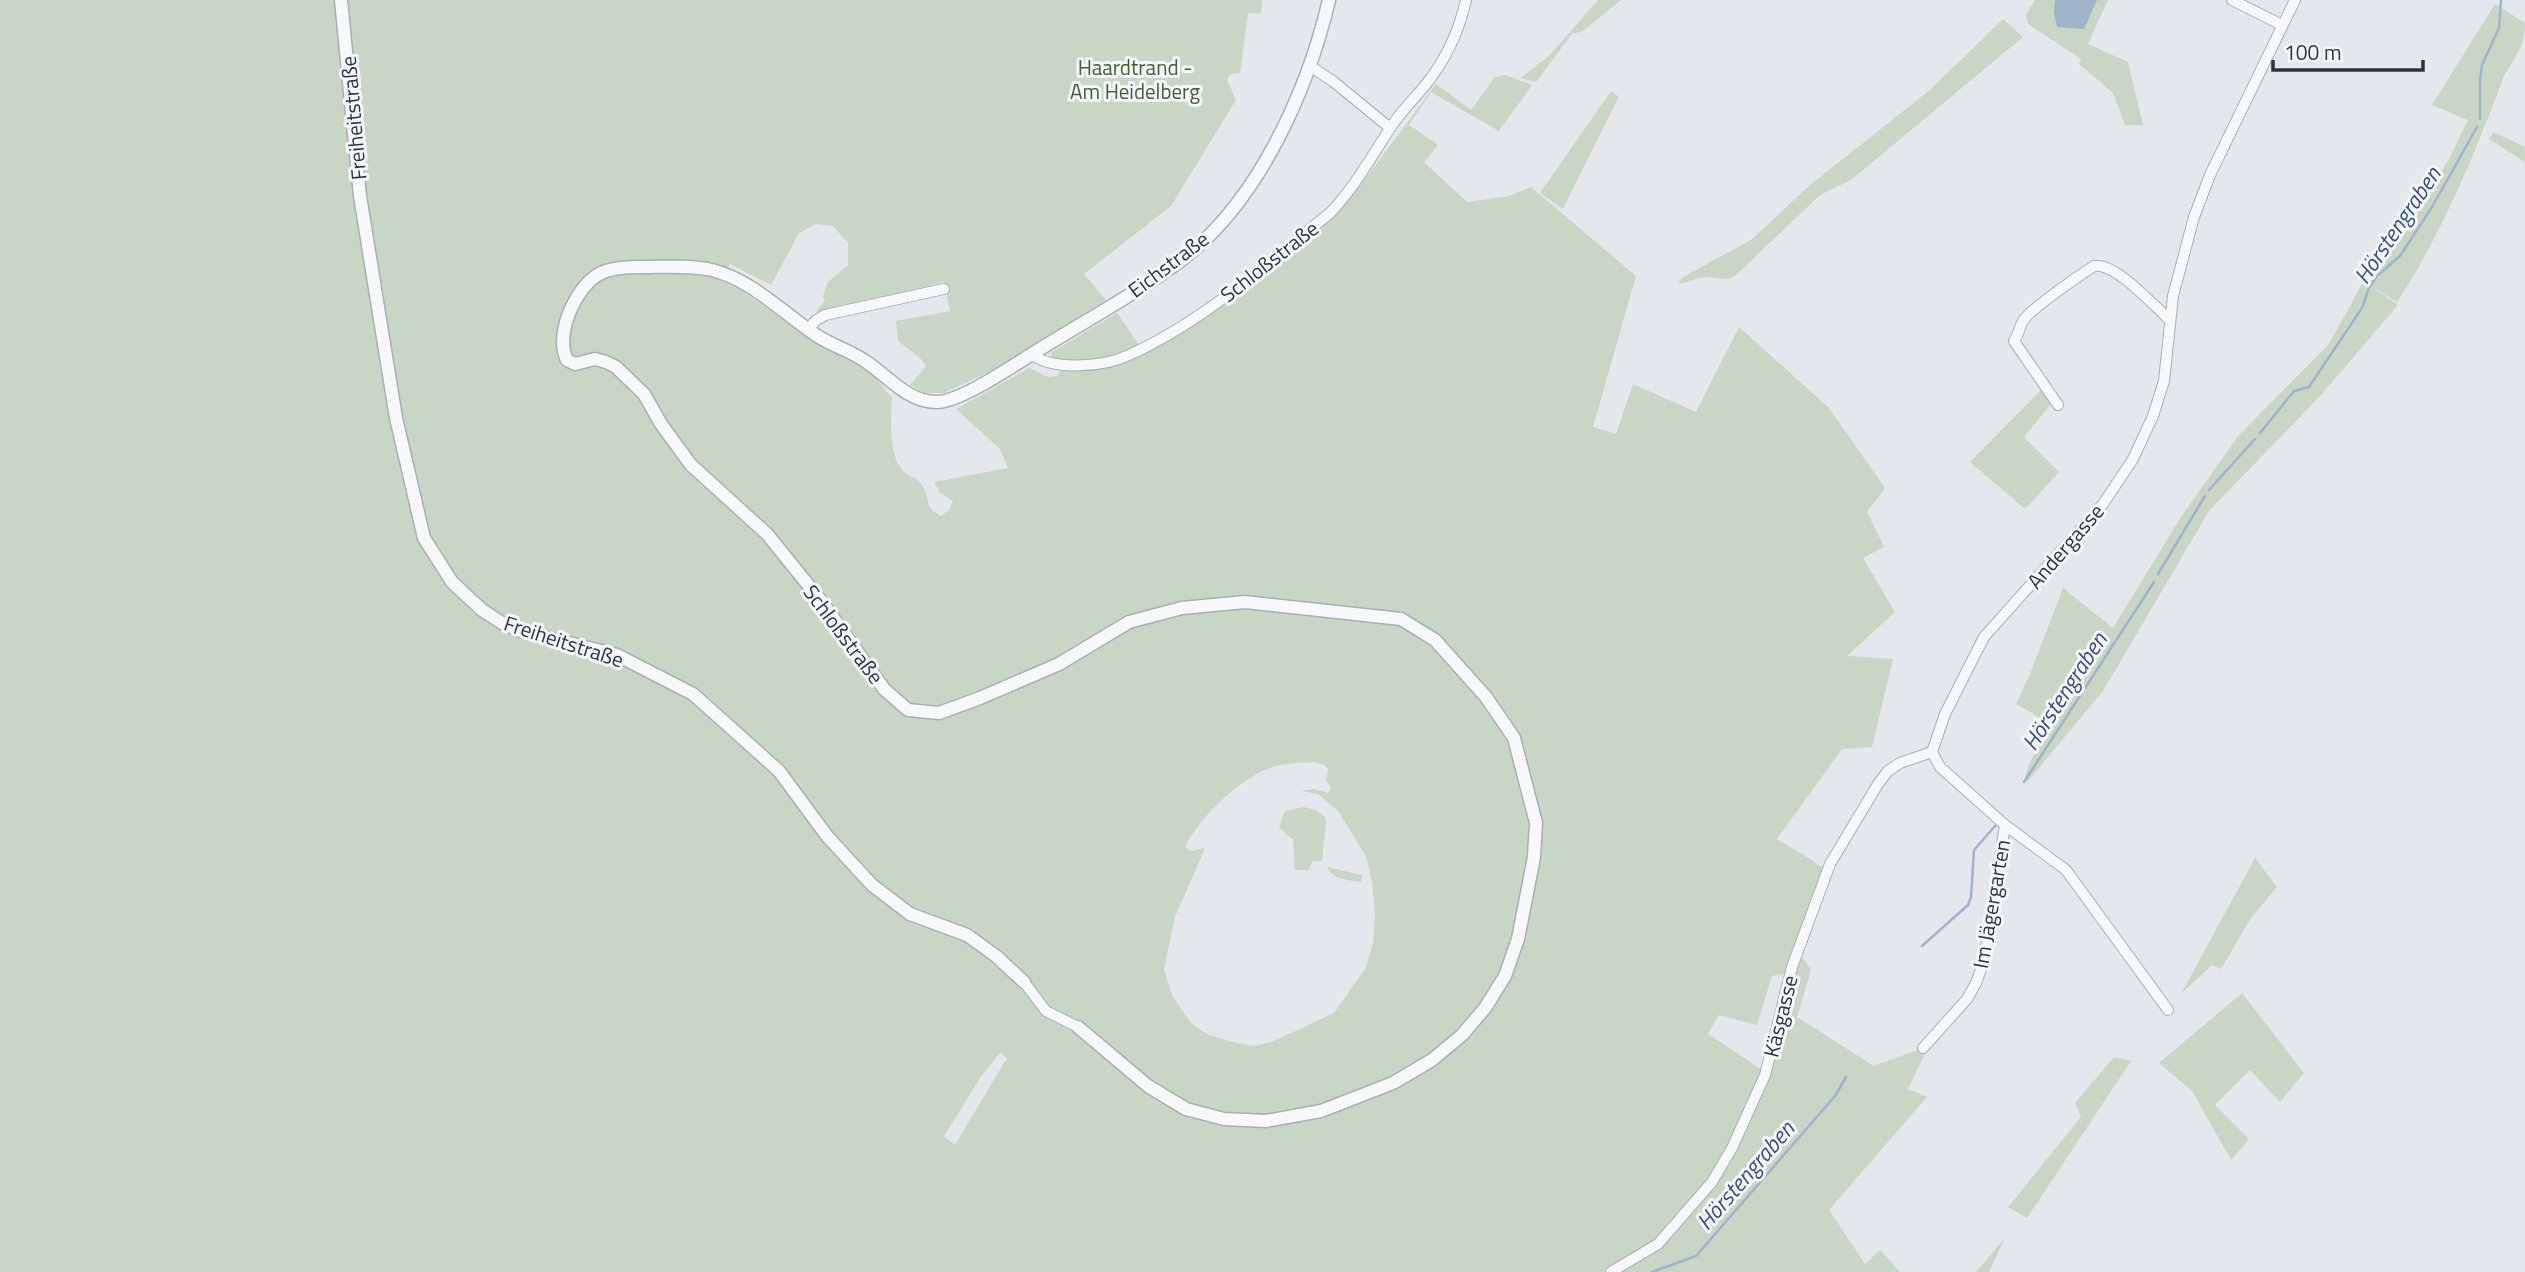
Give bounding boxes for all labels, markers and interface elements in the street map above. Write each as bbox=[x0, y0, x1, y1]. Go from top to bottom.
scale bar bbox=[2273, 28, 2424, 72]
text: 100 m bbox=[2284, 36, 2341, 68]
park label: Haardtrand - Am Heidelberg bbox=[1070, 51, 1200, 107]
street label: Freiheitstraße bbox=[332, 55, 374, 181]
water label: Hörstengraben bbox=[2345, 159, 2450, 291]
street label: Schloßstraße bbox=[1213, 212, 1325, 310]
street label: Eichstraße bbox=[1121, 223, 1215, 305]
street label: Andergasse bbox=[2019, 496, 2111, 596]
street label: Schloßstraße bbox=[796, 577, 892, 691]
street label: Freiheitstraße bbox=[500, 607, 628, 675]
water label: Hörstengraben bbox=[2013, 624, 2116, 757]
street label: Im Jägergarten bbox=[1964, 837, 2018, 971]
street label: Käsgasse bbox=[1754, 972, 1806, 1060]
water label: Hörstengraben bbox=[1688, 1112, 1803, 1237]

